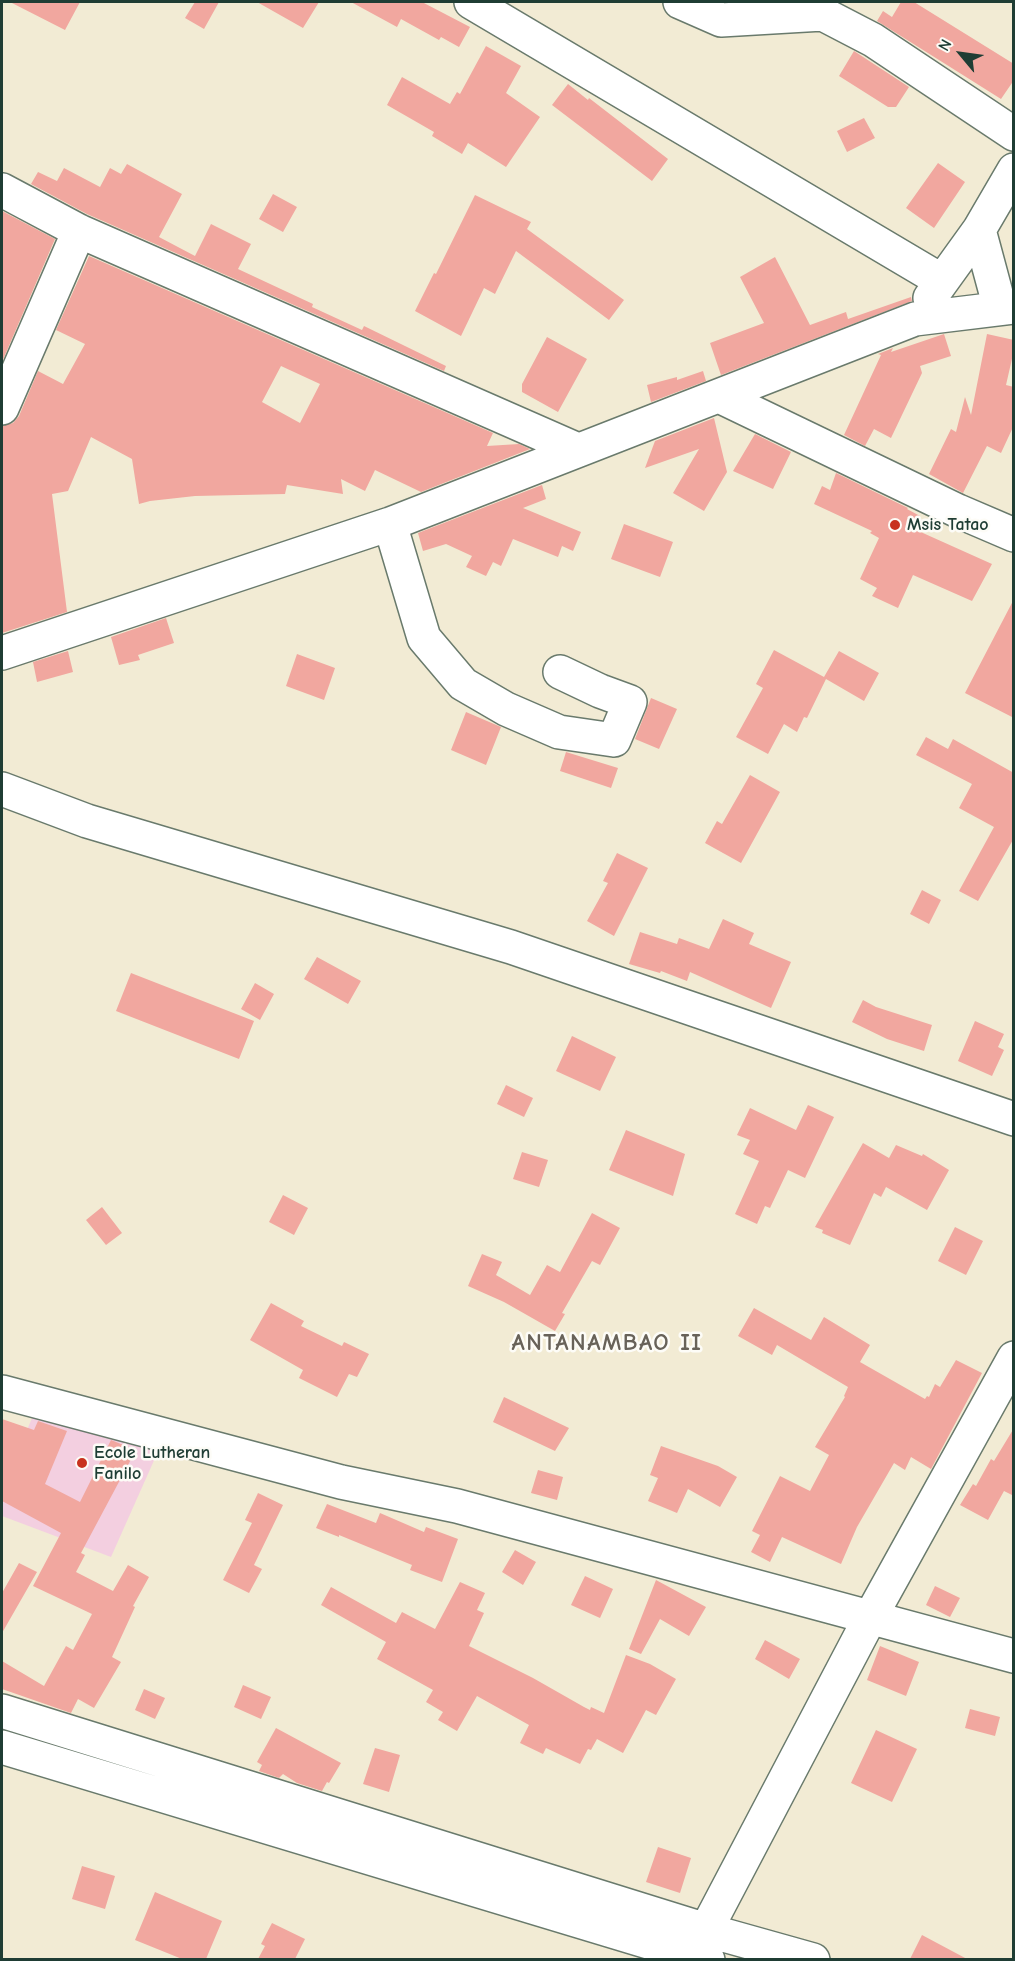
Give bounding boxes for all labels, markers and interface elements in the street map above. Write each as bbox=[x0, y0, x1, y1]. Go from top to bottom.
north arrow bbox=[931, 24, 991, 84]
text: N bbox=[935, 36, 956, 54]
place label: Msis Tatao bbox=[907, 514, 989, 536]
marker: Msis Tatao bbox=[888, 518, 902, 532]
district label: ANTANAMBAO II bbox=[511, 1329, 703, 1357]
place label: Ecole Lutheran Fanilo bbox=[94, 1442, 210, 1484]
marker: Ecole Lutheran Fanilo bbox=[75, 1456, 89, 1470]

